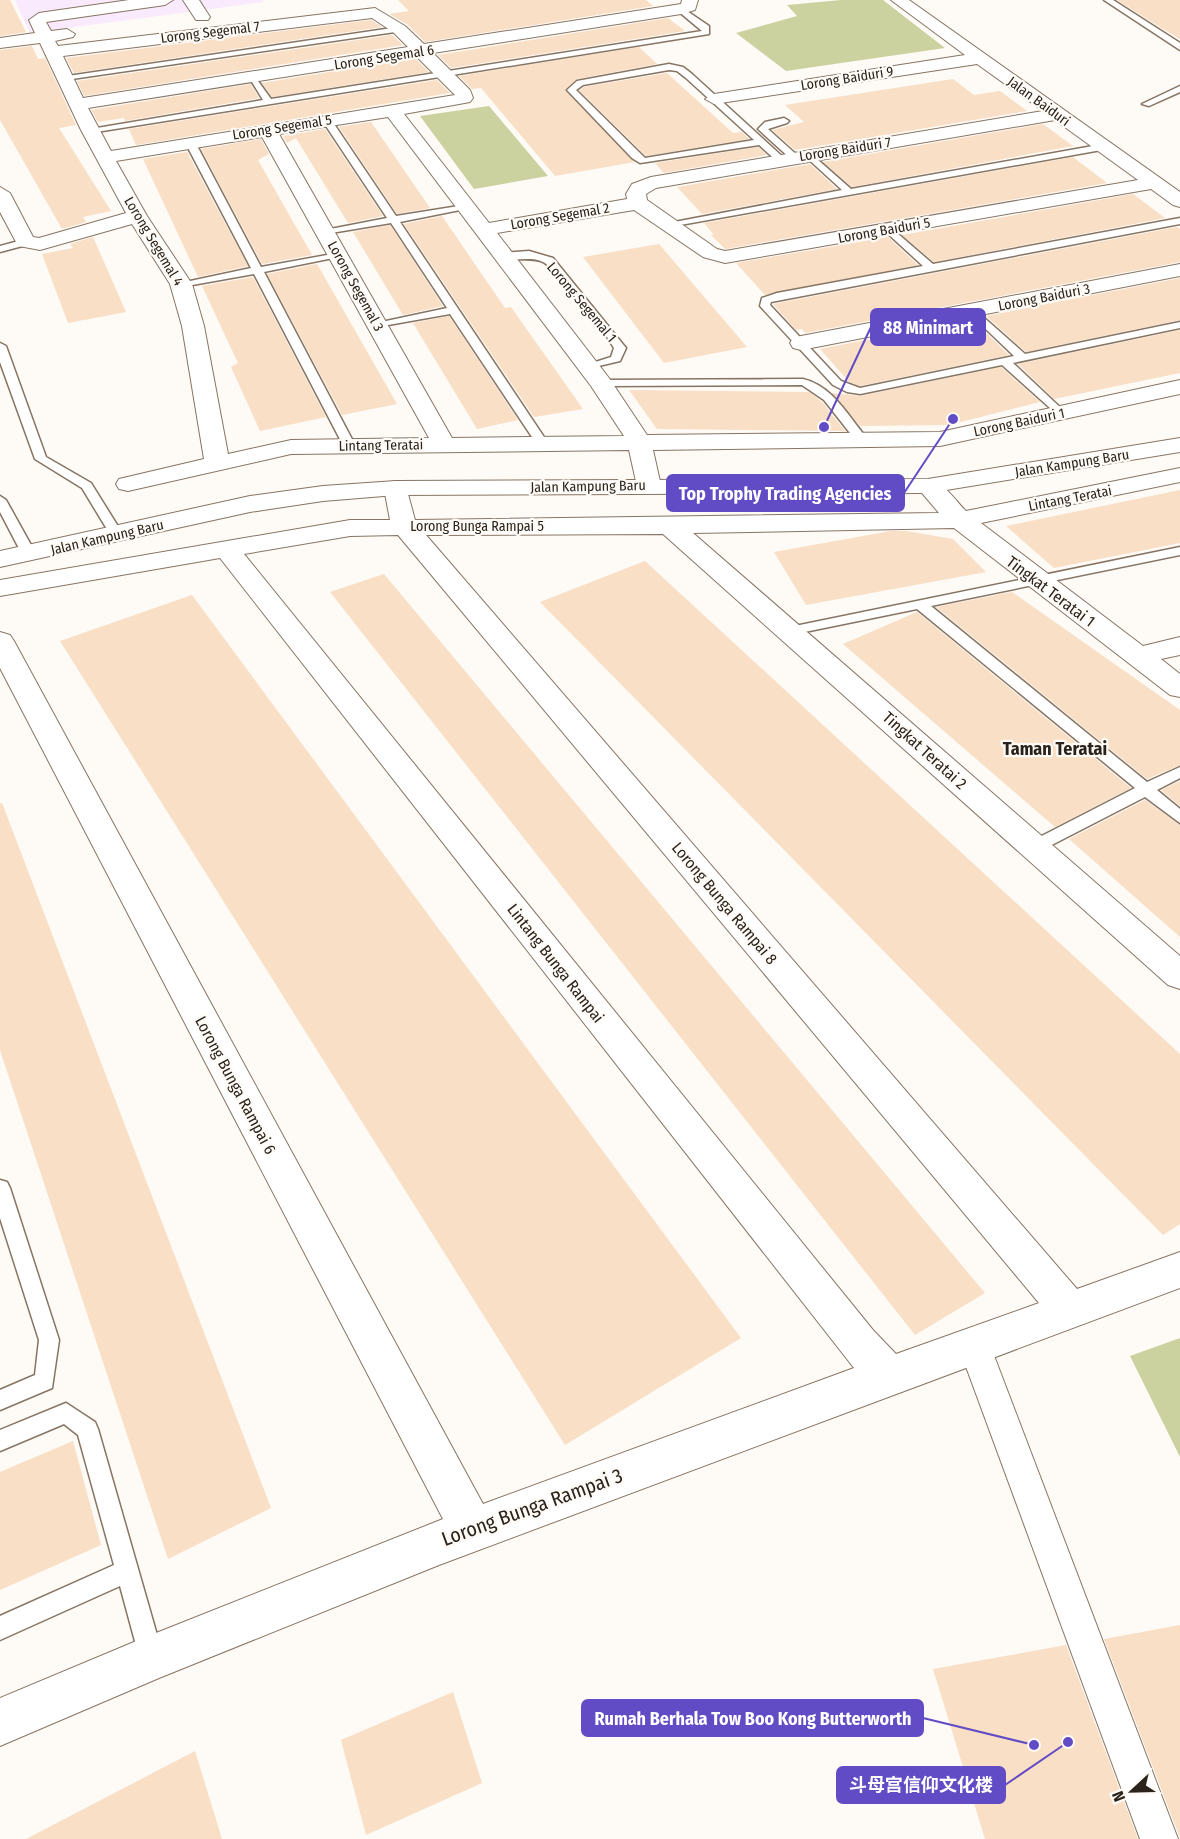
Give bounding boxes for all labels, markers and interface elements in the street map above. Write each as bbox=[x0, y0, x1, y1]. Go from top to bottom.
street label: Lorong Segemal 7 bbox=[160, 18, 261, 47]
street label: Lorong Segemal 6 bbox=[333, 41, 435, 74]
street label: Lorong Baiduri 9 bbox=[799, 63, 895, 94]
street label: Jalan Baiduri bbox=[1004, 73, 1073, 130]
street label: Lorong Segemal 5 bbox=[231, 111, 333, 144]
street label: Lorong Baiduri 7 bbox=[798, 134, 892, 165]
street label: Lorong Segemal 4 bbox=[120, 194, 187, 289]
street label: Lorong Segemal 2 bbox=[509, 199, 611, 234]
street label: Lorong Baiduri 5 bbox=[837, 214, 932, 247]
street label: Lorong Segemal 3 bbox=[324, 238, 387, 334]
street label: Lorong Segemal 1 bbox=[543, 259, 620, 346]
street label: Lorong Baiduri 3 bbox=[997, 280, 1091, 315]
callout: 88 Minimart bbox=[871, 309, 985, 345]
text: 88 Minimart bbox=[883, 317, 974, 339]
street label: Lorong Baiduri 1 bbox=[972, 405, 1066, 440]
street label: Lintang Teratai bbox=[339, 436, 423, 455]
street label: Jalan Kampung Baru bbox=[1014, 446, 1130, 481]
callout: Top Trophy Trading Agencies bbox=[667, 475, 904, 511]
street label: Jalan Kampung Baru bbox=[530, 477, 646, 496]
street label: Lintang Teratai bbox=[1027, 482, 1113, 515]
text: Top Trophy Trading Agencies bbox=[679, 483, 891, 505]
street label: Jalan Kampung Baru bbox=[49, 516, 165, 559]
street label: Lorong Bunga Rampai 5 bbox=[410, 518, 544, 535]
street label: Tingkat Teratai 1 bbox=[1003, 552, 1099, 631]
street label: Tingkat Teratai 2 bbox=[879, 708, 971, 793]
district label: Taman Teratai bbox=[1003, 738, 1107, 760]
street label: Lorong Bunga Rampai 8 bbox=[668, 838, 781, 968]
street label: Lintang Bunga Rampai bbox=[503, 900, 608, 1027]
street label: Lorong Bunga Rampai 6 bbox=[191, 1013, 280, 1157]
street label: Lorong Bunga Rampai 3 bbox=[438, 1463, 626, 1551]
callout: Rumah Berhala Tow Boo Kong Butterworth bbox=[582, 1700, 923, 1736]
text: Rumah Berhala Tow Boo Kong Butterworth bbox=[594, 1708, 912, 1730]
north arrow bbox=[1102, 1761, 1162, 1821]
callout: 斗母宫信仰文化楼 bbox=[837, 1767, 1005, 1803]
text: 斗母宫信仰文化楼 bbox=[849, 1774, 993, 1796]
text: N bbox=[1108, 1788, 1129, 1804]

